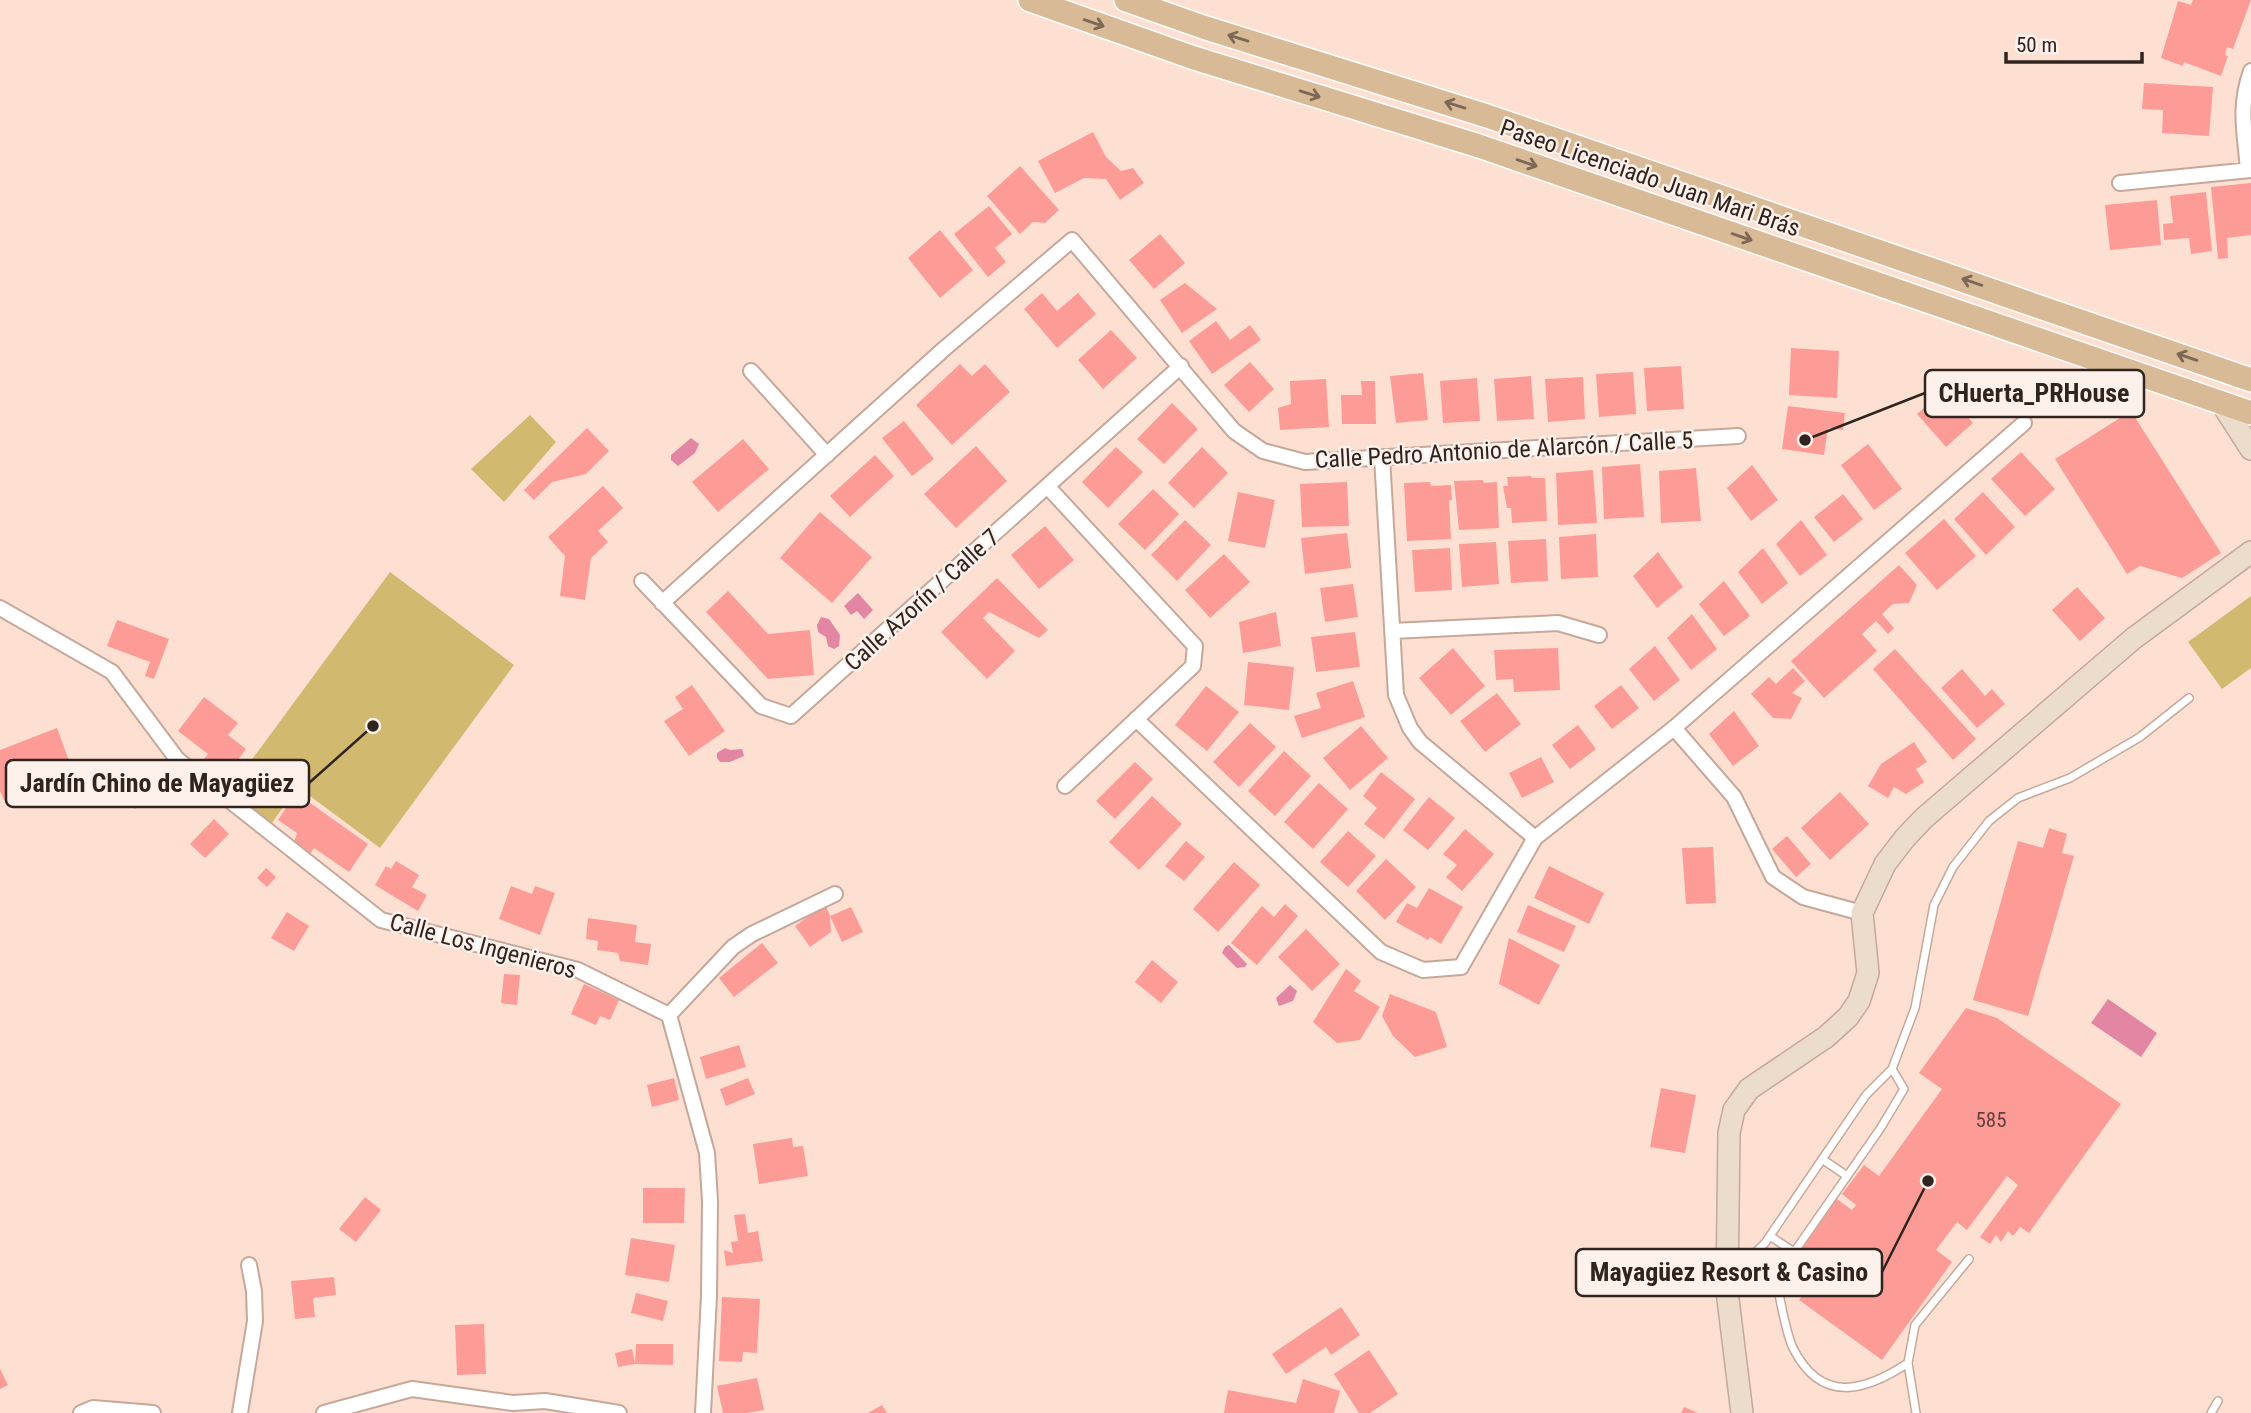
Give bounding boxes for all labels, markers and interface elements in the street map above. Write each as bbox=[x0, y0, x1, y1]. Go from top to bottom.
one-way arrow bbox=[1083, 18, 1105, 30]
scale bar bbox=[2006, 21, 2142, 65]
one-way arrow bbox=[1227, 30, 1249, 43]
text: 50 m bbox=[2016, 33, 2057, 57]
one-way arrow bbox=[1299, 88, 1321, 101]
one-way arrow bbox=[1444, 98, 1466, 111]
street label: Paseo Licenciado Juan Mari Brás bbox=[1497, 113, 1803, 243]
one-way arrow bbox=[1515, 158, 1537, 170]
one-way arrow bbox=[1730, 232, 1752, 244]
one-way arrow bbox=[1961, 275, 1983, 287]
one-way arrow bbox=[2176, 350, 2198, 362]
callout: CHuerta_PRHouse bbox=[1925, 370, 2144, 417]
text: CHuerta_PRHouse bbox=[1939, 378, 2129, 408]
street label: Calle Pedro Antonio de Alarcón / Calle 5 bbox=[1314, 426, 1694, 474]
street label: Calle Azorín / Calle 7 bbox=[839, 523, 1005, 677]
callout: Jardín Chino de Mayagüez bbox=[6, 760, 309, 807]
text: Jardín Chino de Mayagüez bbox=[20, 768, 294, 798]
street label: Calle Los Ingenieros bbox=[387, 908, 579, 984]
house number: 585 bbox=[1975, 1108, 2007, 1132]
callout: Mayagüez Resort & Casino bbox=[1576, 1249, 1882, 1296]
text: Mayagüez Resort & Casino bbox=[1590, 1257, 1868, 1287]

